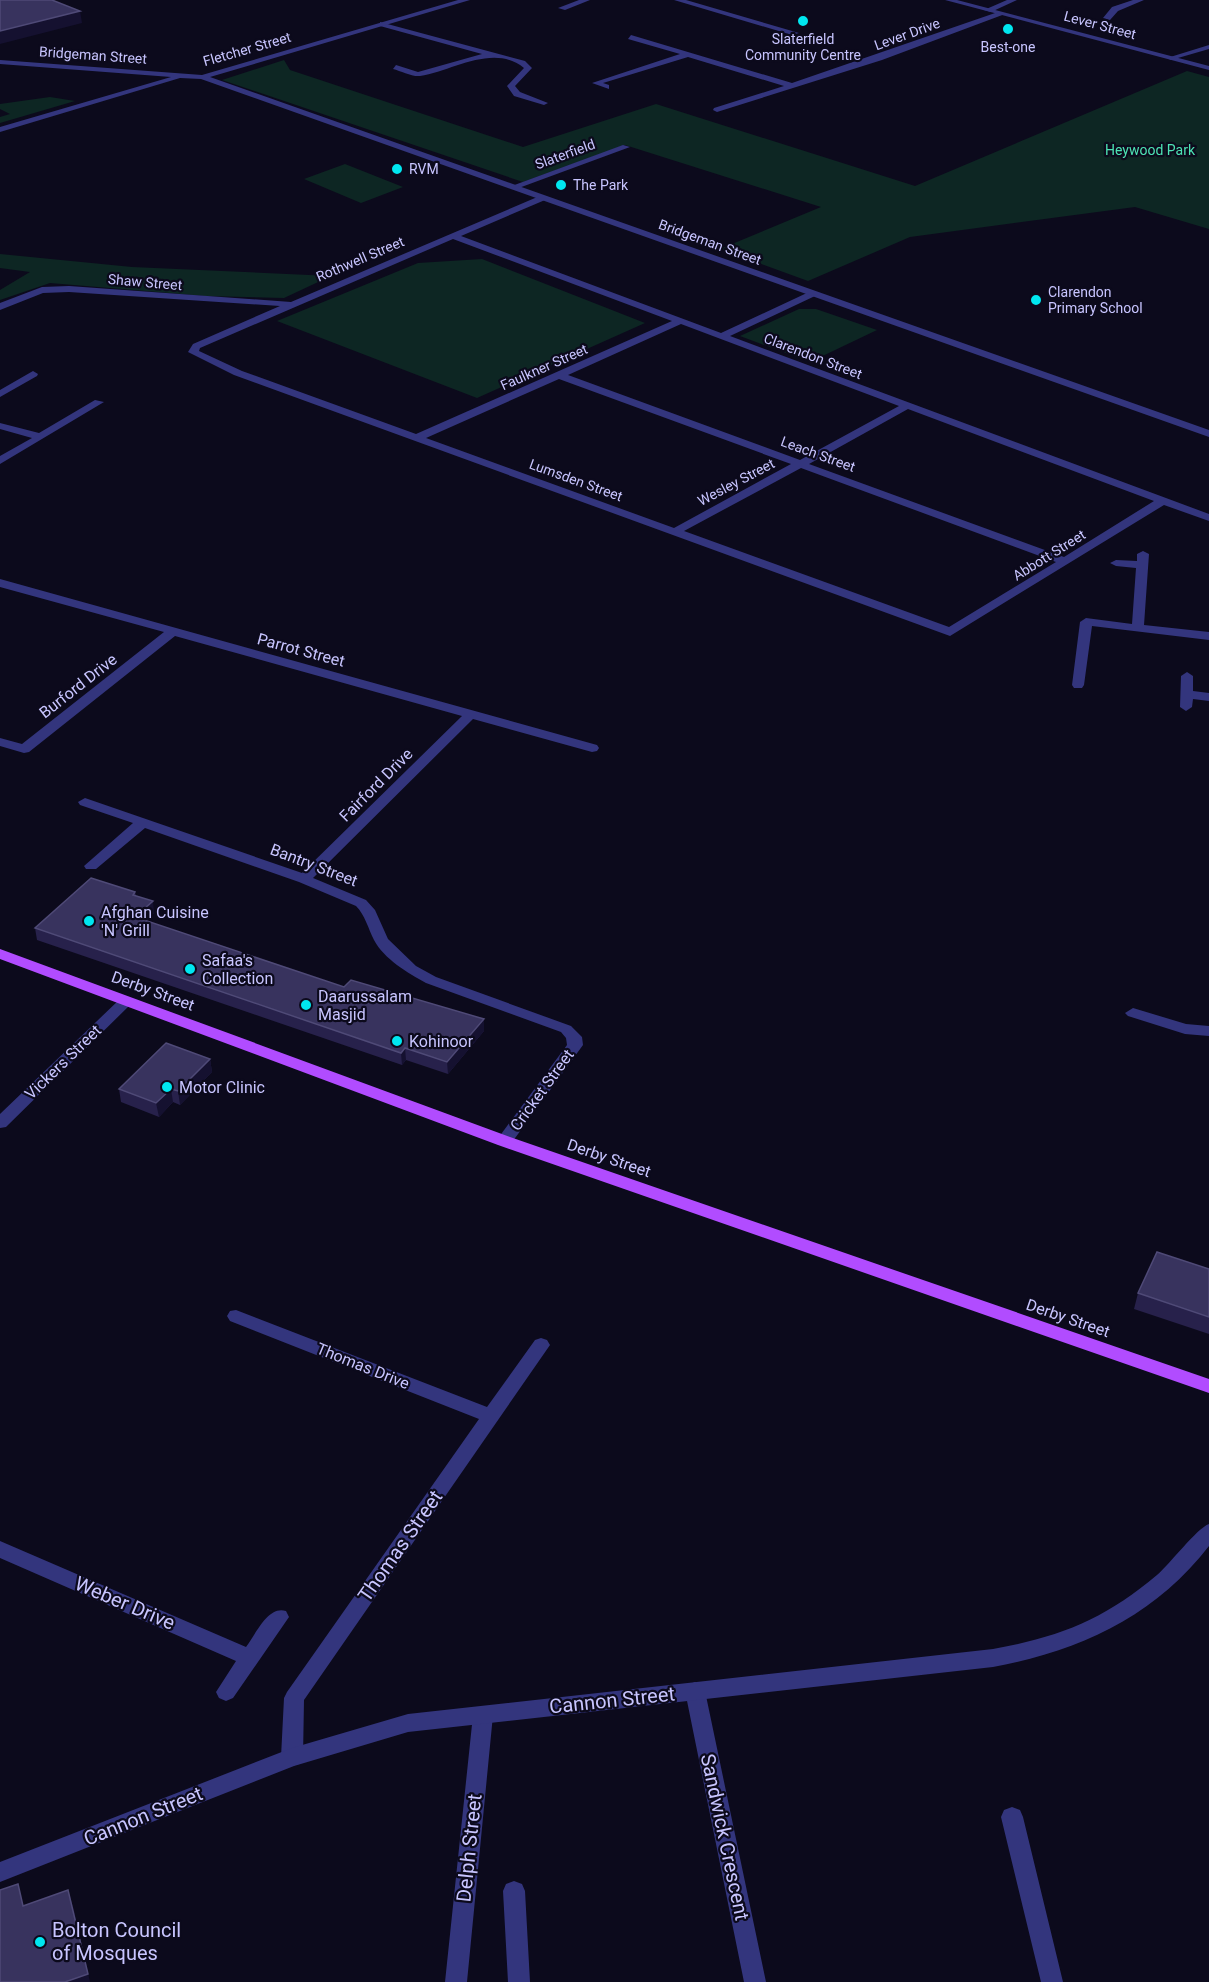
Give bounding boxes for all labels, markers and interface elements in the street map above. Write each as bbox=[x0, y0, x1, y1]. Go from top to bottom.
street label: Lever Street bbox=[1062, 8, 1138, 42]
marker: Slaterfield Community Centre bbox=[796, 14, 810, 28]
street label: Lever Drive bbox=[872, 15, 942, 53]
marker: Best-one bbox=[1001, 22, 1015, 36]
street label: Fletcher Street bbox=[201, 29, 293, 69]
place label: Slaterfield Community Centre bbox=[745, 31, 861, 63]
place label: Best-one bbox=[981, 39, 1035, 55]
street label: Bridgeman Street bbox=[39, 43, 148, 67]
street label: Slaterfield bbox=[533, 136, 597, 172]
park label: Heywood Park bbox=[1105, 142, 1196, 158]
place label: RVM bbox=[409, 161, 439, 177]
marker: RVM bbox=[390, 162, 404, 176]
place label: The Park bbox=[573, 177, 629, 193]
marker: The Park bbox=[554, 178, 568, 192]
street label: Bridgeman Street bbox=[656, 216, 764, 268]
street label: Rothwell Street bbox=[314, 233, 407, 285]
street label: Shaw Street bbox=[107, 271, 183, 293]
place label: Clarendon Primary School bbox=[1048, 284, 1143, 316]
marker: Clarendon Primary School bbox=[1029, 293, 1043, 307]
street label: Clarendon Street bbox=[762, 330, 865, 382]
street label: Faulkner Street bbox=[498, 340, 590, 393]
street label: Leach Street bbox=[779, 433, 858, 475]
street label: Wesley Street bbox=[695, 455, 777, 509]
street label: Lumsden Street bbox=[527, 456, 625, 504]
street label: Abbott Street bbox=[1010, 526, 1089, 584]
street label: Parrot Street bbox=[255, 629, 347, 671]
street label: Burford Drive bbox=[35, 650, 121, 722]
street label: Fairford Drive bbox=[335, 744, 417, 826]
street label: Bantry Street bbox=[268, 840, 360, 890]
place label: Afghan Cuisine 'N' Grill bbox=[101, 903, 209, 940]
marker: Afghan Cuisine 'N' Grill bbox=[82, 914, 96, 928]
place label: Safaa's Collection bbox=[202, 951, 273, 988]
marker: Safaa's Collection bbox=[183, 962, 197, 976]
street label: Derby Street bbox=[109, 967, 197, 1015]
place label: Daarussalam Masjid bbox=[318, 987, 412, 1024]
marker: Daarussalam Masjid bbox=[299, 998, 313, 1012]
street label: Vickers Street bbox=[21, 1021, 105, 1103]
place label: Kohinoor bbox=[409, 1032, 474, 1051]
marker: Kohinoor bbox=[390, 1034, 404, 1048]
street label: Cricket Street bbox=[506, 1046, 578, 1134]
place label: Motor Clinic bbox=[179, 1078, 265, 1097]
marker: Motor Clinic bbox=[160, 1080, 174, 1094]
street label: Derby Street bbox=[565, 1135, 653, 1181]
street label: Derby Street bbox=[1024, 1295, 1112, 1341]
street label: Thomas Drive bbox=[314, 1339, 412, 1393]
street label: Thomas Street bbox=[353, 1486, 447, 1606]
street label: Weber Drive bbox=[71, 1571, 179, 1635]
street label: Cannon Street bbox=[548, 1681, 676, 1719]
street label: Sandwick Crescent bbox=[696, 1751, 754, 1923]
street label: Cannon Street bbox=[80, 1781, 206, 1851]
street label: Delph Street bbox=[451, 1793, 487, 1903]
place label: Bolton Council of Mosques bbox=[52, 1918, 181, 1965]
marker: Bolton Council of Mosques bbox=[33, 1935, 47, 1949]

